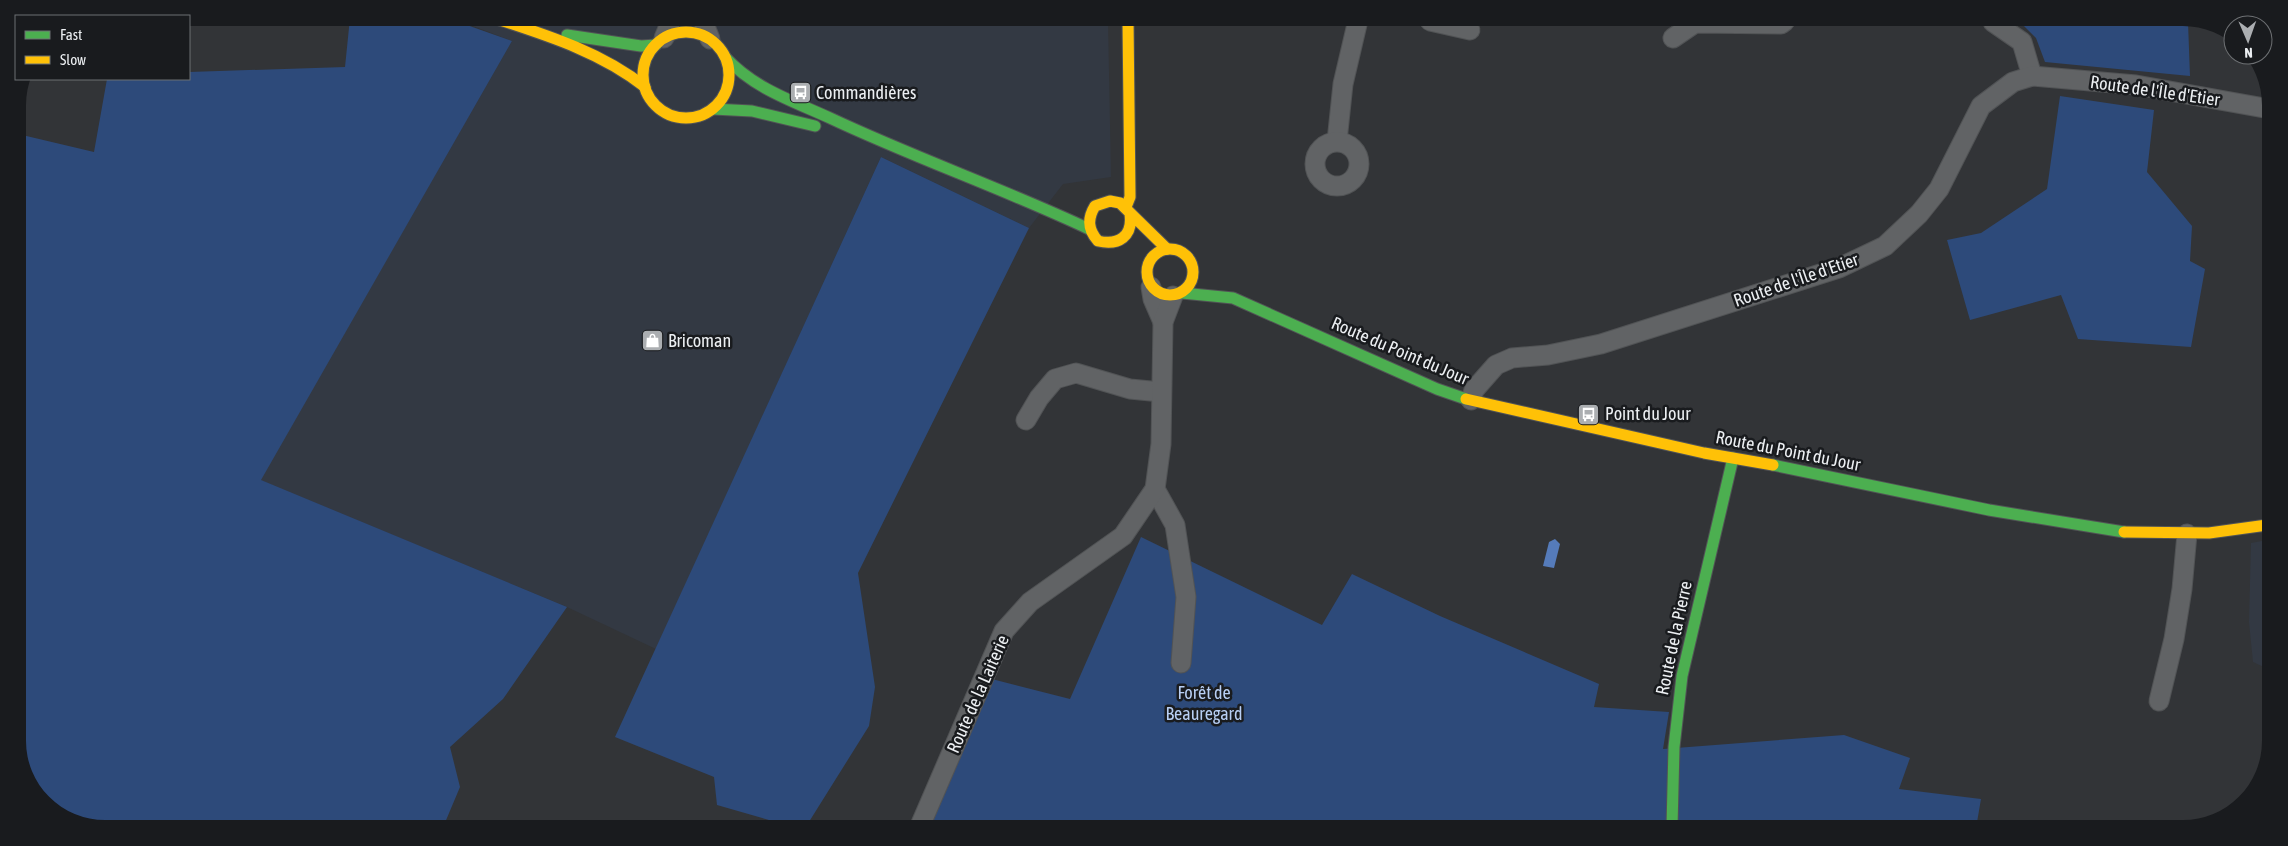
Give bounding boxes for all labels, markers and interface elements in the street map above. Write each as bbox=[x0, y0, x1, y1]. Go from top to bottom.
legend bbox=[15, 15, 190, 80]
north arrow bbox=[2223, 15, 2273, 65]
text: Fast bbox=[60, 26, 82, 43]
text: N bbox=[2244, 45, 2253, 61]
text: Slow bbox=[60, 51, 86, 68]
street label: Route de l'Île d'Etier bbox=[2089, 71, 2222, 110]
bus stop icon: Commandières bbox=[788, 81, 812, 105]
place label: Commandières bbox=[816, 82, 916, 103]
street label: Route de l'Île d'Etier bbox=[1731, 248, 1862, 311]
street label: Route du Point du Jour bbox=[1328, 312, 1473, 389]
shop icon: Bricoman bbox=[640, 329, 664, 353]
place label: Bricoman bbox=[668, 330, 731, 351]
bus stop icon: Point du Jour bbox=[1577, 402, 1601, 426]
place label: Point du Jour bbox=[1605, 403, 1691, 424]
street label: Route du Point du Jour bbox=[1714, 426, 1863, 475]
street label: Route de la Pierre bbox=[1651, 579, 1696, 697]
street label: Route de la Laiterie bbox=[942, 632, 1013, 756]
park label: Forêt de Beauregard bbox=[1166, 682, 1242, 724]

